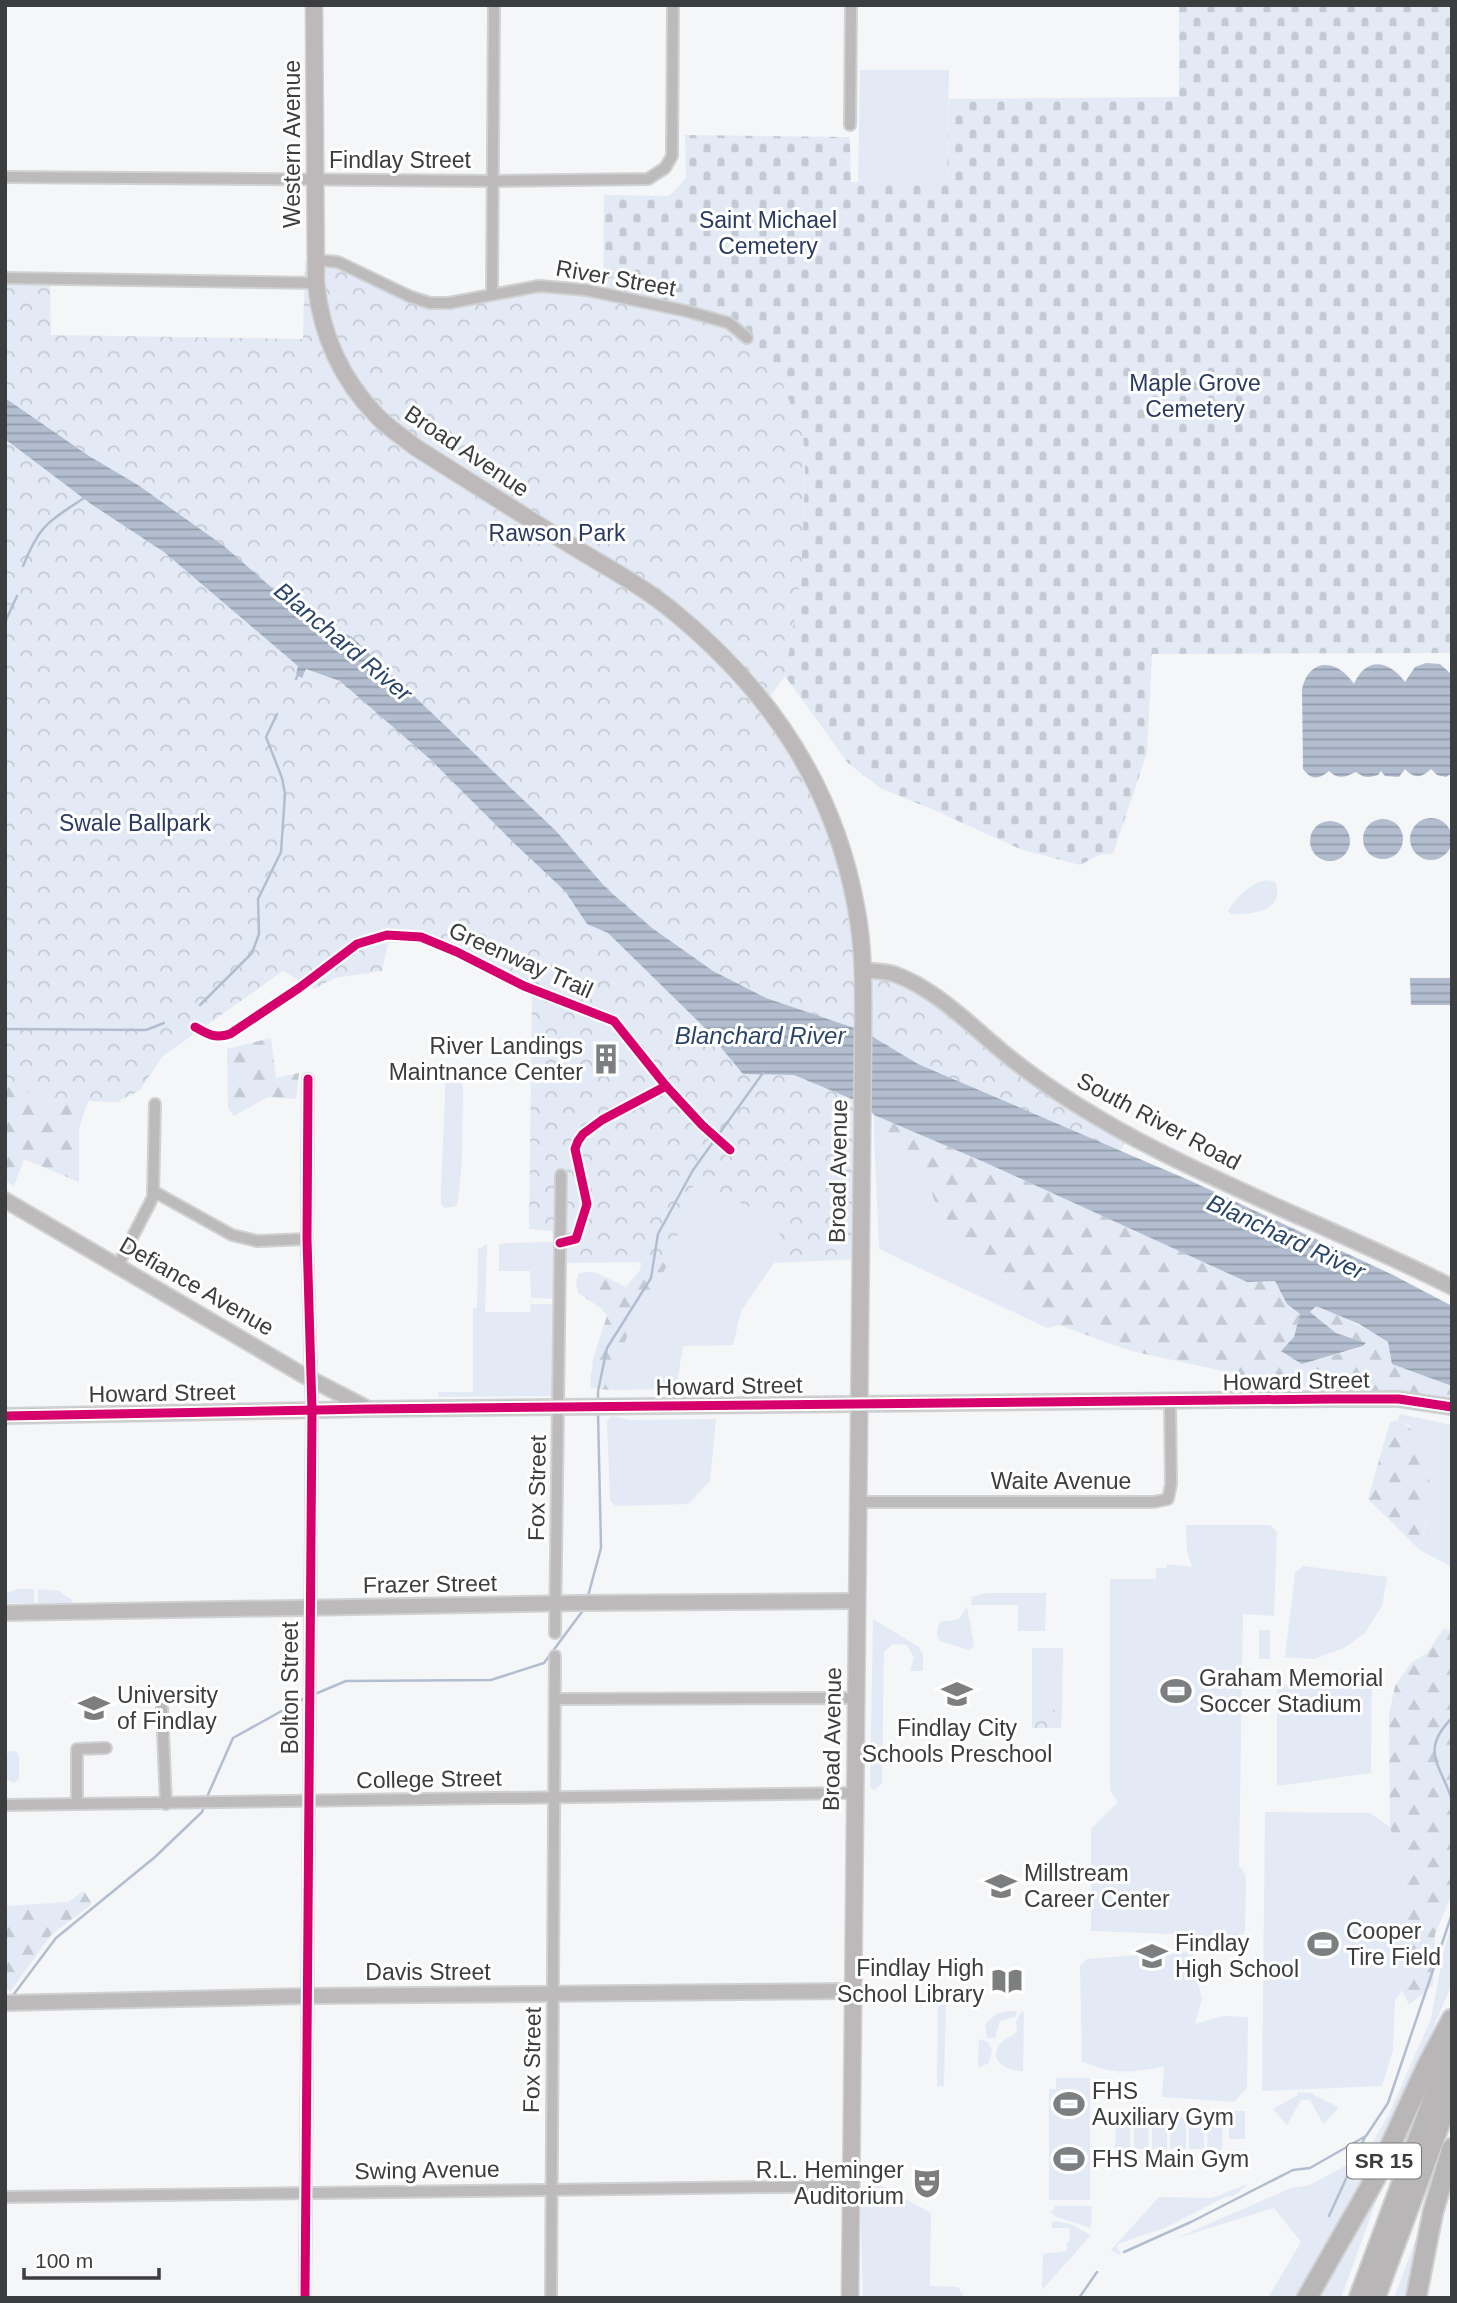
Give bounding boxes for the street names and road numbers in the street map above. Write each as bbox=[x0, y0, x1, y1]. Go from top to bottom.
street label: Western Avenue bbox=[279, 60, 305, 228]
street label: Findlay Street bbox=[329, 147, 472, 173]
street label: River Street bbox=[554, 255, 679, 301]
street label: Broad Avenue bbox=[400, 400, 534, 502]
street label: Greenway Trail bbox=[445, 917, 597, 1003]
street label: South River Road bbox=[1073, 1067, 1245, 1175]
street label: Broad Avenue bbox=[824, 1099, 852, 1243]
street label: Defiance Avenue bbox=[115, 1231, 279, 1341]
street label: Howard Street bbox=[1222, 1367, 1370, 1395]
street label: Howard Street bbox=[655, 1372, 803, 1400]
street label: Howard Street bbox=[88, 1379, 236, 1407]
street label: Fox Street bbox=[523, 1434, 551, 1541]
street label: Waite Avenue bbox=[991, 1468, 1131, 1494]
street label: Frazer Street bbox=[363, 1570, 498, 1598]
street label: Bolton Street bbox=[277, 1621, 303, 1754]
street label: Broad Avenue bbox=[818, 1667, 846, 1811]
street label: College Street bbox=[356, 1765, 503, 1793]
street label: Davis Street bbox=[365, 1959, 491, 1985]
street label: Fox Street bbox=[518, 2006, 546, 2113]
road number: SR 15 bbox=[1347, 2144, 1421, 2178]
street label: Swing Avenue bbox=[354, 2156, 500, 2184]

